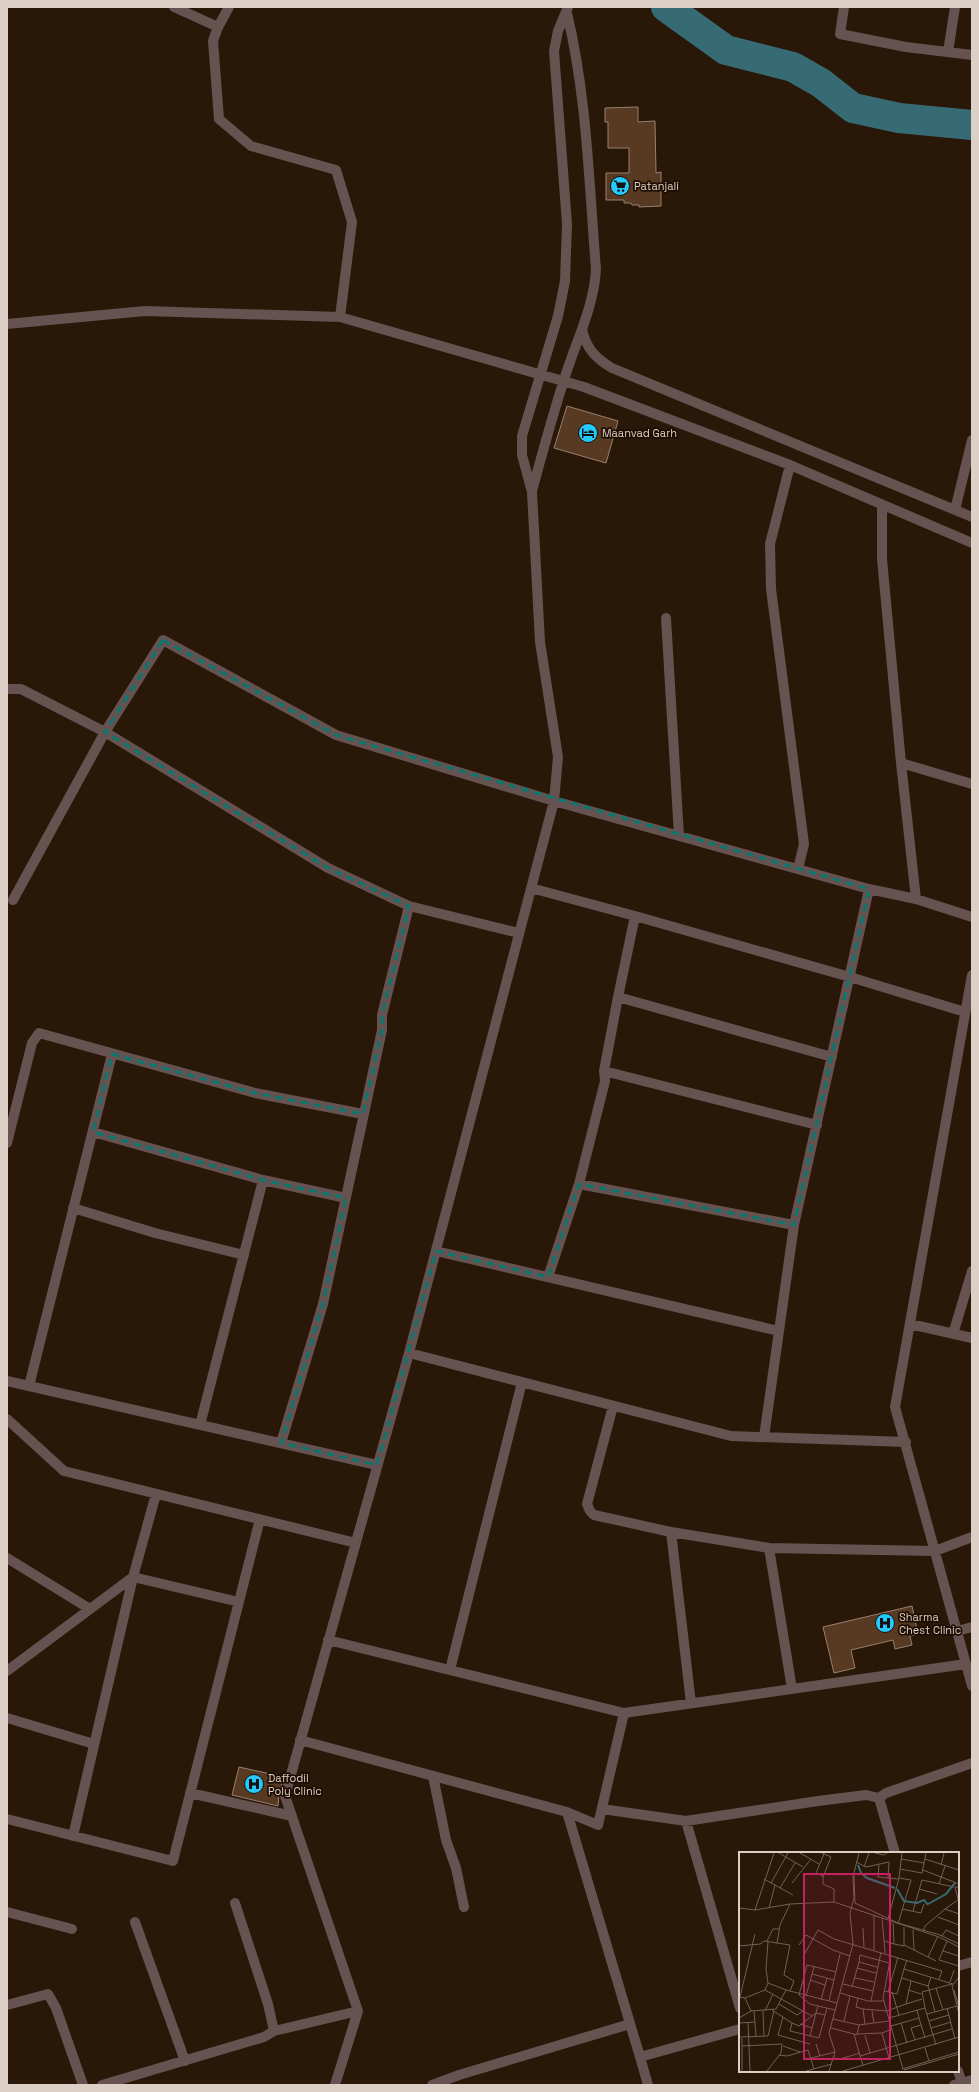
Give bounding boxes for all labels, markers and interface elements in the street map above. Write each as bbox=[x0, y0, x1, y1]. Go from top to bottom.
supermarket icon: Patanjali bbox=[609, 175, 631, 197]
place label: Patanjali bbox=[634, 179, 679, 193]
hotel icon: Maanvad Garh bbox=[577, 422, 599, 444]
place label: Maanvad Garh bbox=[602, 426, 677, 440]
place label: Sharma Chest Clinic bbox=[899, 1610, 961, 1637]
hospital icon: Sharma Chest Clinic bbox=[874, 1612, 896, 1634]
place label: Daffodil Poly Clinic bbox=[268, 1771, 322, 1798]
hospital icon: Daffodil Poly Clinic bbox=[243, 1773, 265, 1795]
inset map bbox=[739, 1852, 959, 2072]

